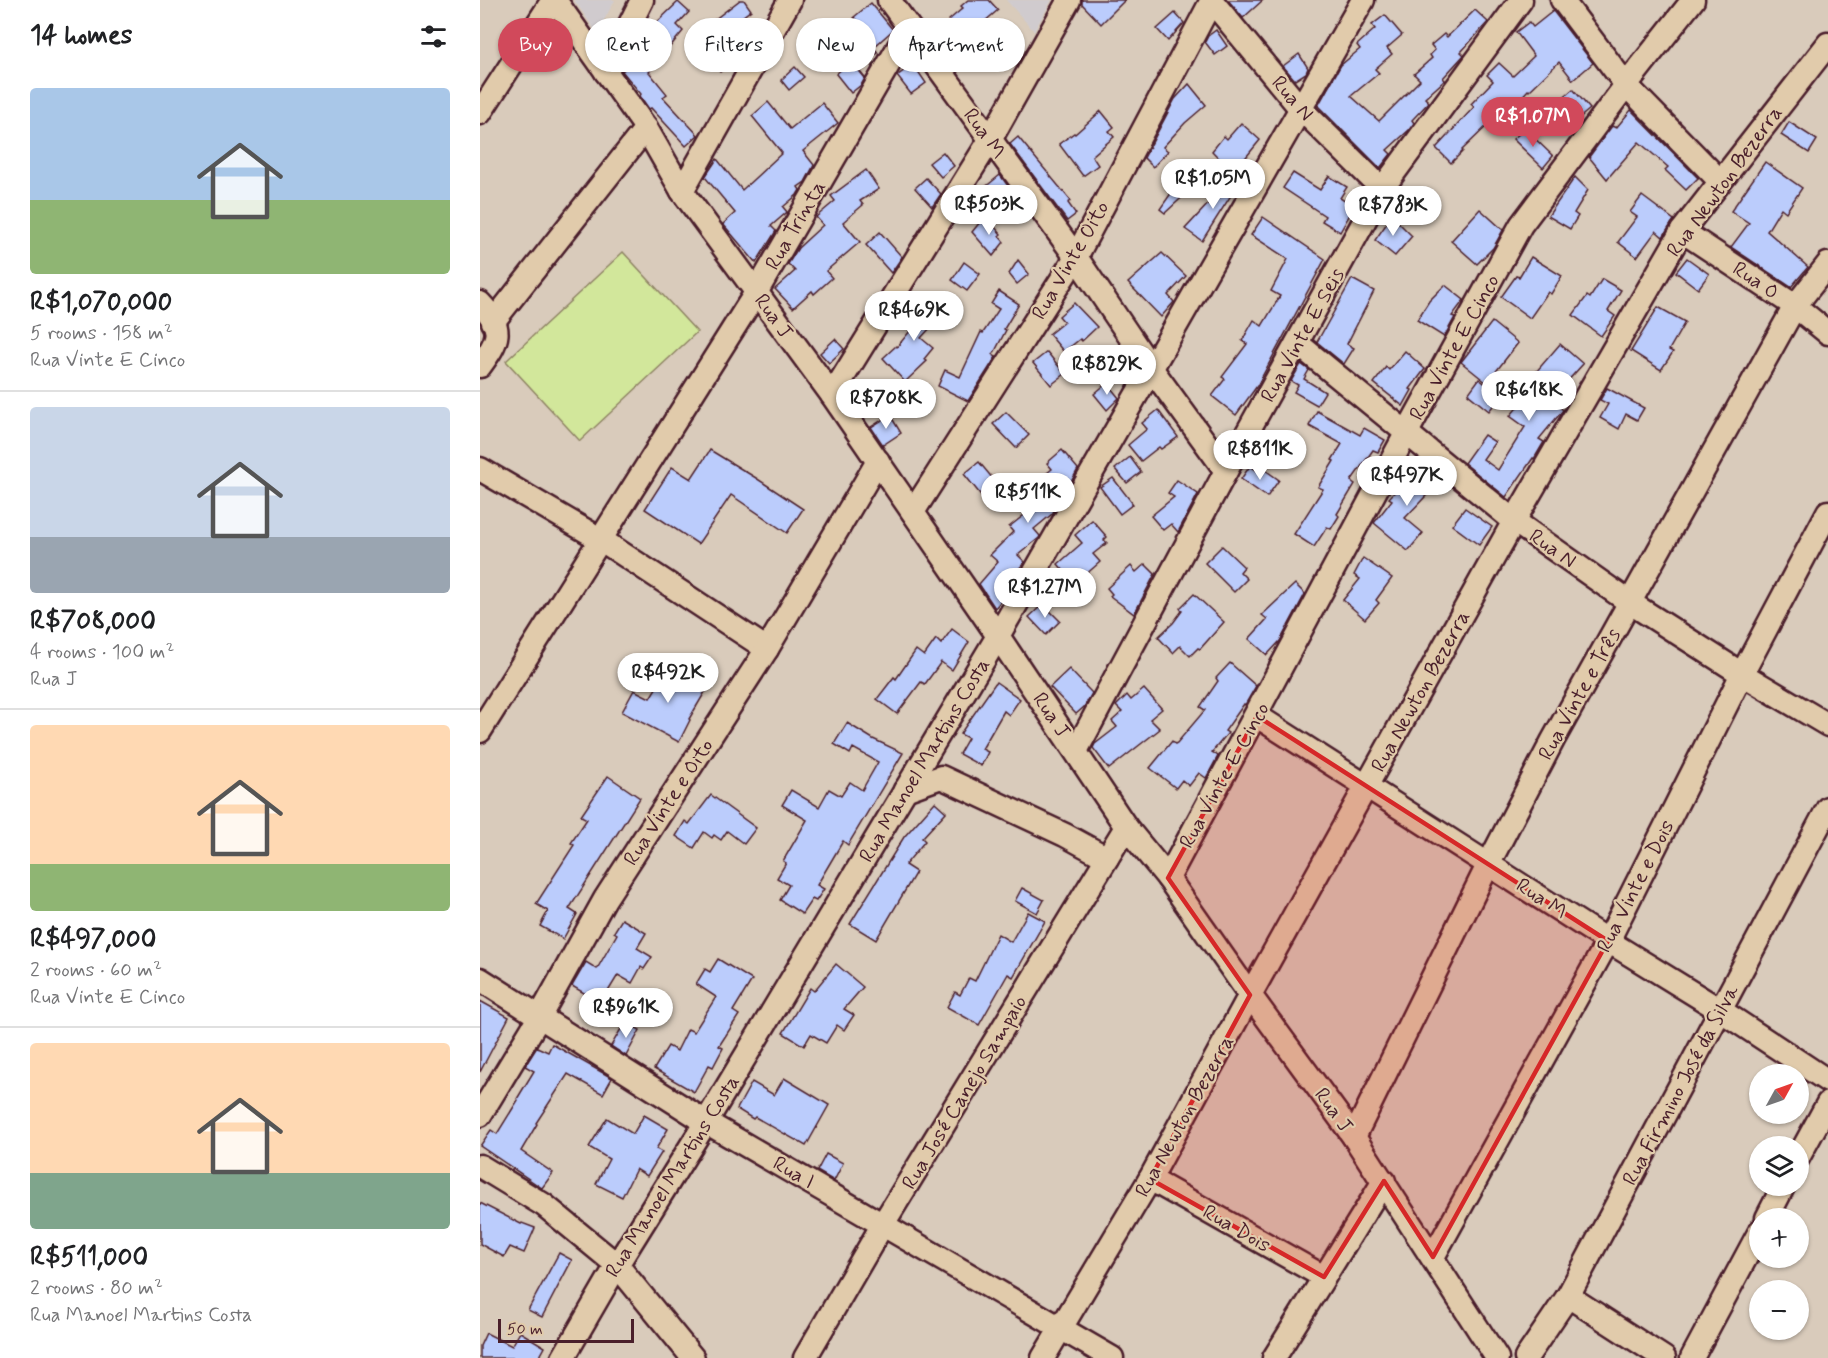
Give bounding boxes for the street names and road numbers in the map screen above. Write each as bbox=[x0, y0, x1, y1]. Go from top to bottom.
street label: Rua N bbox=[1265, 70, 1320, 127]
street label: Rua Newton Bezerra bbox=[1660, 100, 1789, 263]
street label: Rua M bbox=[956, 103, 1012, 165]
street label: Rua Trinta bbox=[759, 176, 833, 275]
street label: Rua Vinte Oito bbox=[1026, 196, 1116, 325]
street label: Rua O bbox=[1727, 255, 1784, 307]
street label: Rua Vinte E Seis bbox=[1254, 263, 1351, 408]
street label: Rua Vinte E Cinco bbox=[1403, 269, 1507, 426]
street label: Rua J bbox=[747, 288, 799, 345]
street label: Rua N bbox=[1523, 523, 1582, 575]
street label: Rua Newton Bezerra bbox=[1365, 606, 1477, 777]
street label: Rua Vinte e Três bbox=[1532, 624, 1628, 765]
street label: Rua Manoel Martins Costa bbox=[853, 653, 997, 868]
street label: Rua J bbox=[1026, 687, 1077, 744]
street label: Rua Vinte E Cinco bbox=[1173, 697, 1277, 854]
street label: Rua Vinte e Oito bbox=[617, 734, 720, 871]
street label: Rua Vinte e Dois bbox=[1590, 815, 1681, 958]
street label: Rua M bbox=[1510, 872, 1573, 926]
street label: Rua Firmino José da Silva bbox=[1616, 980, 1746, 1191]
street label: Rua José Canejo Sampaio bbox=[896, 990, 1034, 1195]
street label: Rua Newton Bezerra bbox=[1129, 1031, 1241, 1202]
street label: Rua Manoel Martins Costa bbox=[599, 1070, 747, 1283]
street label: Rua J bbox=[1307, 1082, 1359, 1139]
street label: Rua I bbox=[767, 1150, 820, 1196]
street label: Rua Dois bbox=[1197, 1198, 1276, 1260]

